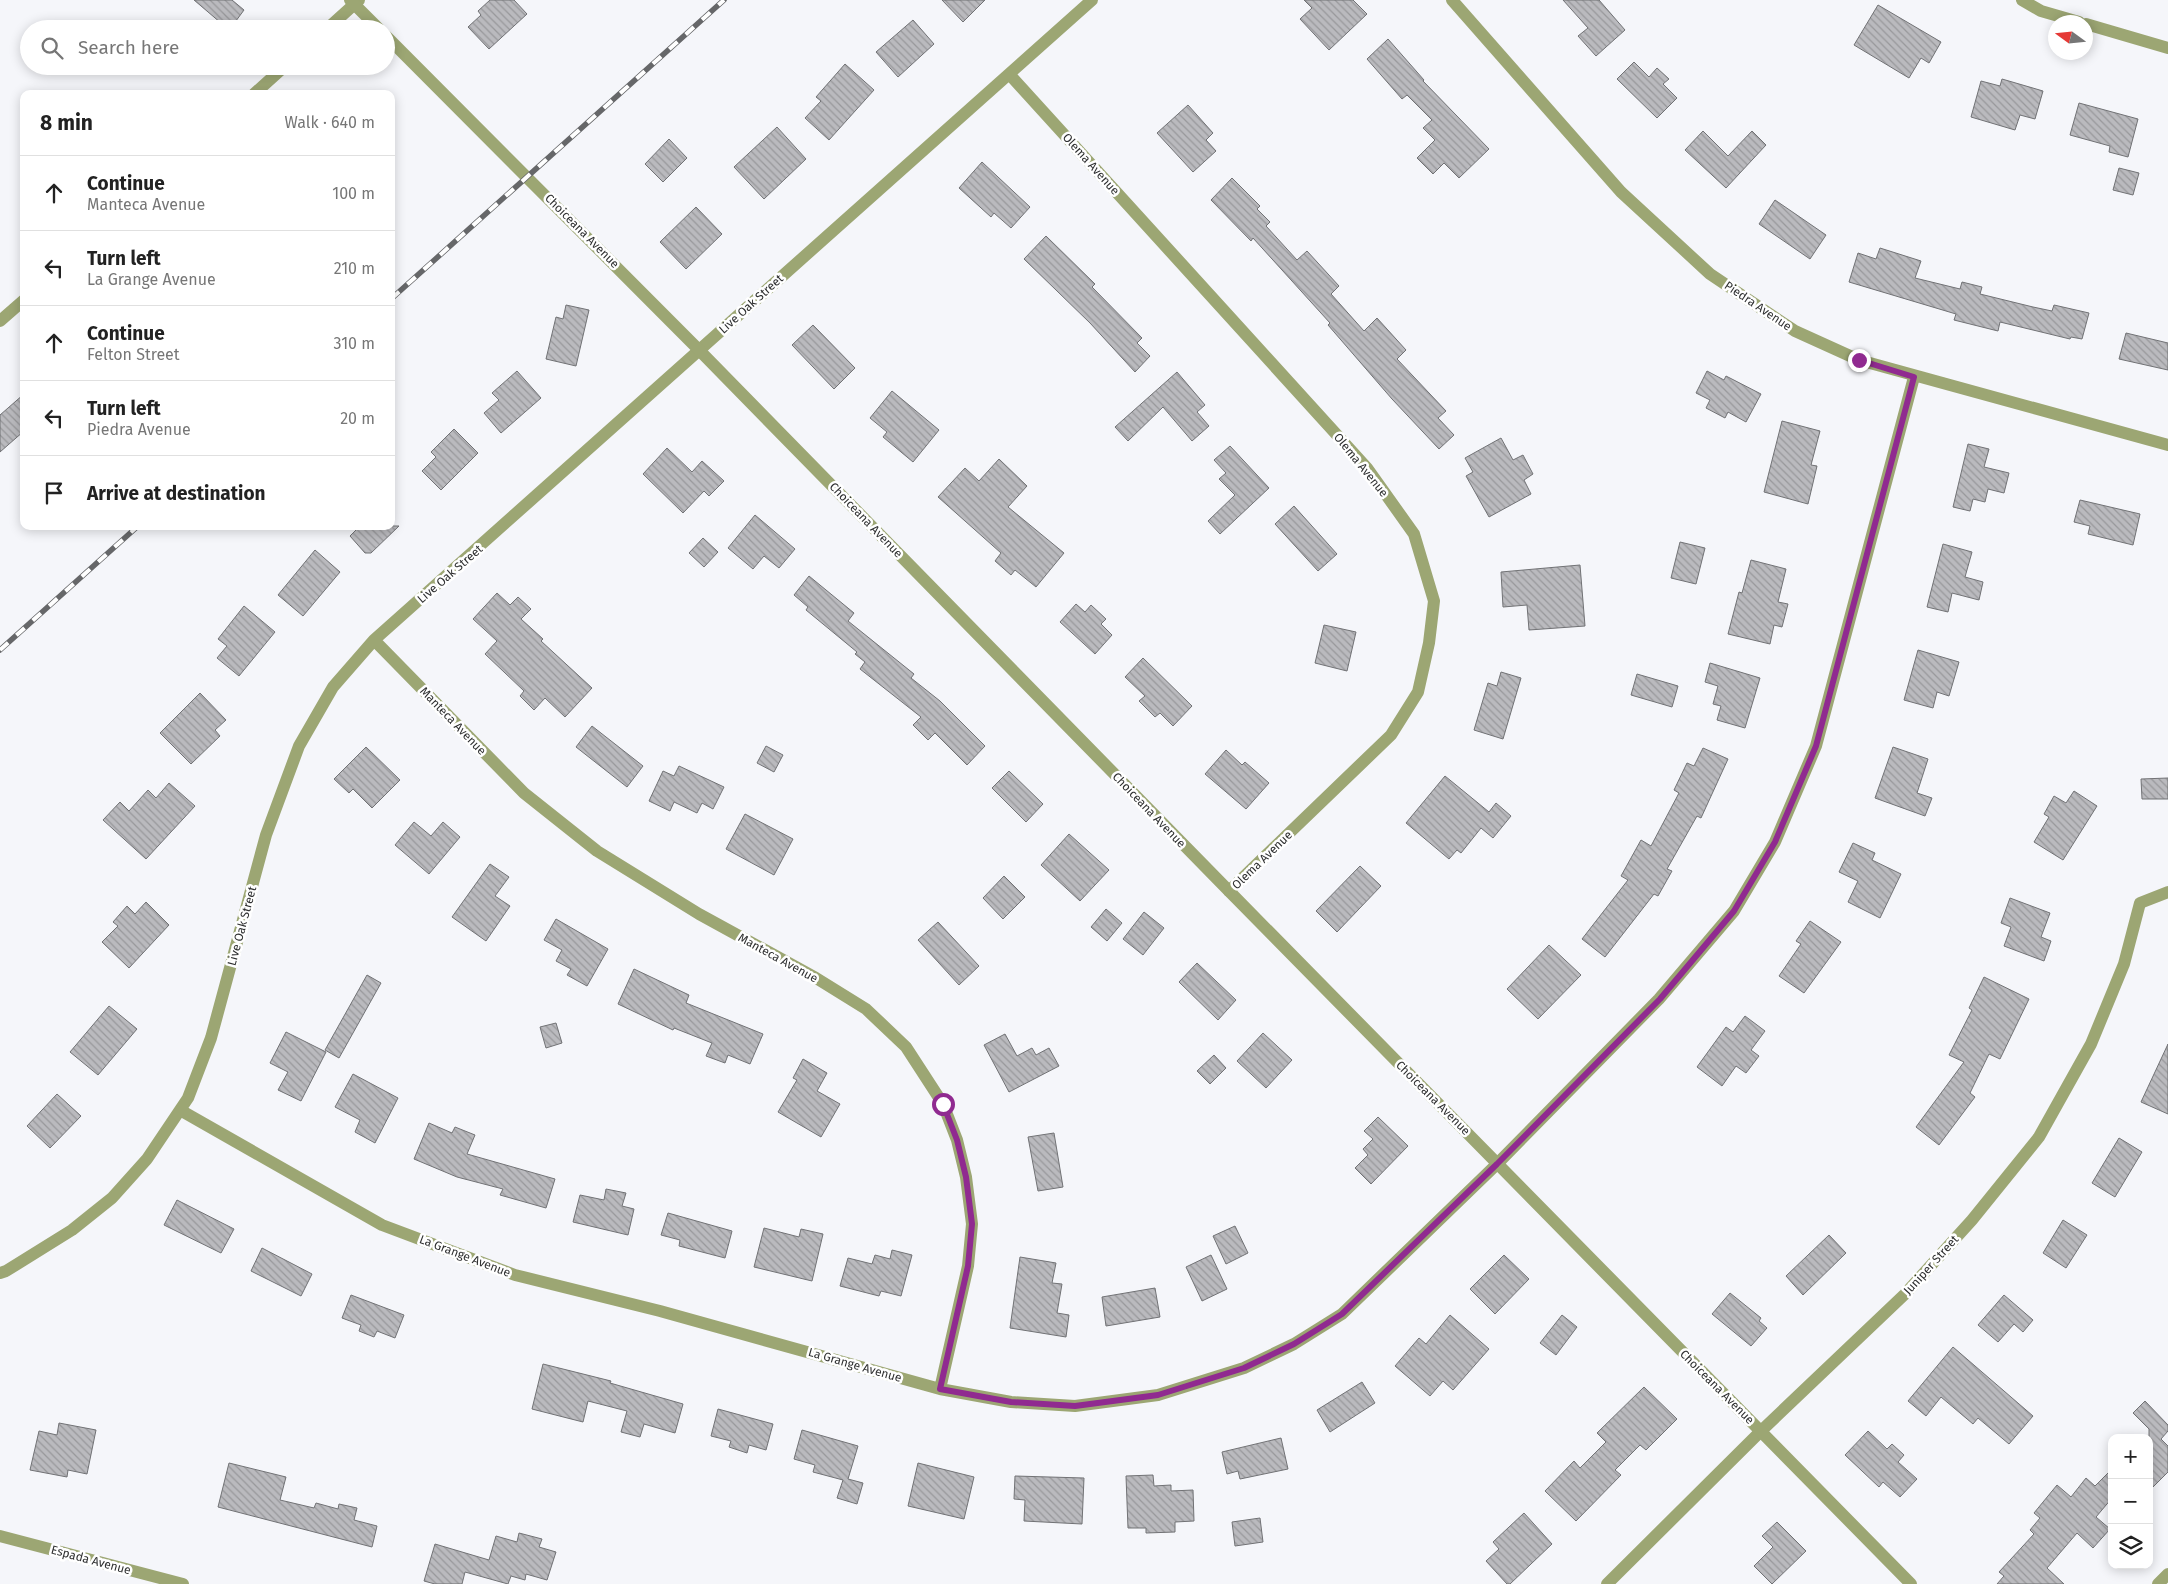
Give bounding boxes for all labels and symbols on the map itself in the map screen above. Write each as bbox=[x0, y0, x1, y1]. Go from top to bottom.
north arrow bbox=[2048, 15, 2093, 60]
street label: Olema Avenue bbox=[1060, 130, 1122, 198]
street label: Choiceana Avenue bbox=[542, 191, 622, 271]
street label: Live Oak Street bbox=[716, 271, 786, 336]
street label: Piedra Avenue bbox=[1722, 278, 1794, 334]
route end bbox=[1848, 349, 1871, 372]
street label: Olema Avenue bbox=[1331, 430, 1391, 500]
street label: Choiceana Avenue bbox=[827, 480, 905, 560]
street label: Live Oak Street bbox=[415, 542, 486, 606]
street label: Manteca Avenue bbox=[417, 684, 489, 758]
street label: Choiceana Avenue bbox=[1110, 770, 1188, 850]
street label: Olema Avenue bbox=[1229, 828, 1295, 892]
street label: Live Oak Street bbox=[225, 884, 259, 967]
street label: Manteca Avenue bbox=[736, 930, 820, 986]
street label: Choiceana Avenue bbox=[1393, 1058, 1473, 1138]
route start bbox=[932, 1093, 955, 1116]
street label: La Grange Avenue bbox=[417, 1232, 513, 1280]
street label: Juniper Street bbox=[1901, 1232, 1962, 1298]
street label: La Grange Avenue bbox=[807, 1345, 903, 1385]
street label: Choiceana Avenue bbox=[1677, 1347, 1757, 1427]
street label: Espada Avenue bbox=[49, 1543, 133, 1577]

